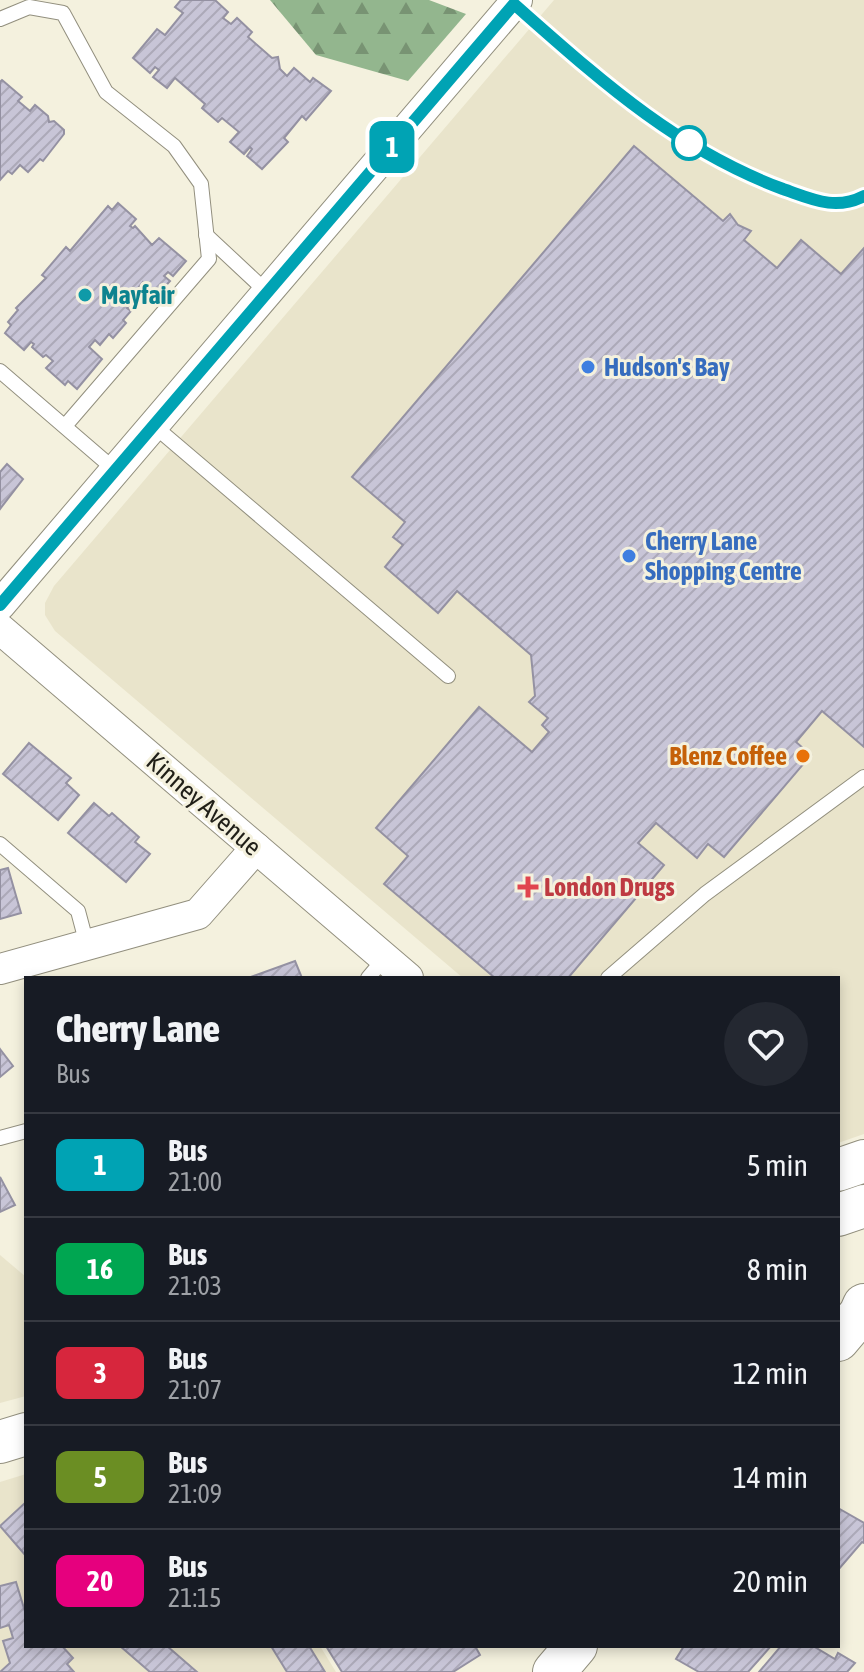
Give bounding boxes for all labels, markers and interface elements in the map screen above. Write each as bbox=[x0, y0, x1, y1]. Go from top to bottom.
line badge: 1 bbox=[366, 121, 418, 173]
unlabelled marker bbox=[672, 126, 706, 160]
text: 1 bbox=[385, 131, 399, 163]
place label: Mayfair bbox=[101, 280, 175, 310]
marker: Mayfair bbox=[76, 286, 94, 304]
place label: Hudson's Bay bbox=[604, 352, 730, 382]
marker: Hudson's Bay bbox=[579, 358, 597, 376]
place label: Cherry Lane Shopping Centre bbox=[645, 526, 802, 586]
marker: Cherry Lane Shopping Centre bbox=[620, 547, 638, 565]
place label: Blenz Coffee bbox=[669, 741, 787, 771]
street label: Kinney Avenue bbox=[141, 746, 267, 862]
marker: Blenz Coffee bbox=[794, 747, 812, 765]
place label: London Drugs bbox=[544, 872, 675, 902]
marker: London Drugs bbox=[519, 878, 537, 896]
button: heart bbox=[724, 1002, 808, 1086]
text: Cherry Lane bbox=[56, 1007, 220, 1050]
text: Bus bbox=[56, 1059, 90, 1089]
text: Bus bbox=[168, 1133, 207, 1167]
text: 5 min bbox=[747, 1148, 808, 1182]
text: 1 bbox=[93, 1149, 107, 1181]
text: 21:00 bbox=[168, 1167, 222, 1197]
text: Bus bbox=[168, 1237, 207, 1271]
text: 8 min bbox=[747, 1252, 808, 1286]
text: 16 bbox=[87, 1253, 113, 1285]
text: 21:03 bbox=[168, 1271, 222, 1301]
text: Bus bbox=[168, 1341, 207, 1375]
text: 12 min bbox=[733, 1356, 808, 1390]
text: 3 bbox=[93, 1357, 107, 1389]
text: 21:07 bbox=[168, 1375, 222, 1405]
text: Bus bbox=[168, 1445, 207, 1479]
text: 14 min bbox=[733, 1460, 808, 1494]
text: 5 bbox=[93, 1461, 107, 1493]
text: 21:09 bbox=[168, 1479, 222, 1509]
text: Bus bbox=[168, 1549, 207, 1583]
text: 20 min bbox=[733, 1564, 808, 1598]
text: 20 bbox=[87, 1565, 113, 1597]
text: 21:15 bbox=[168, 1583, 222, 1613]

